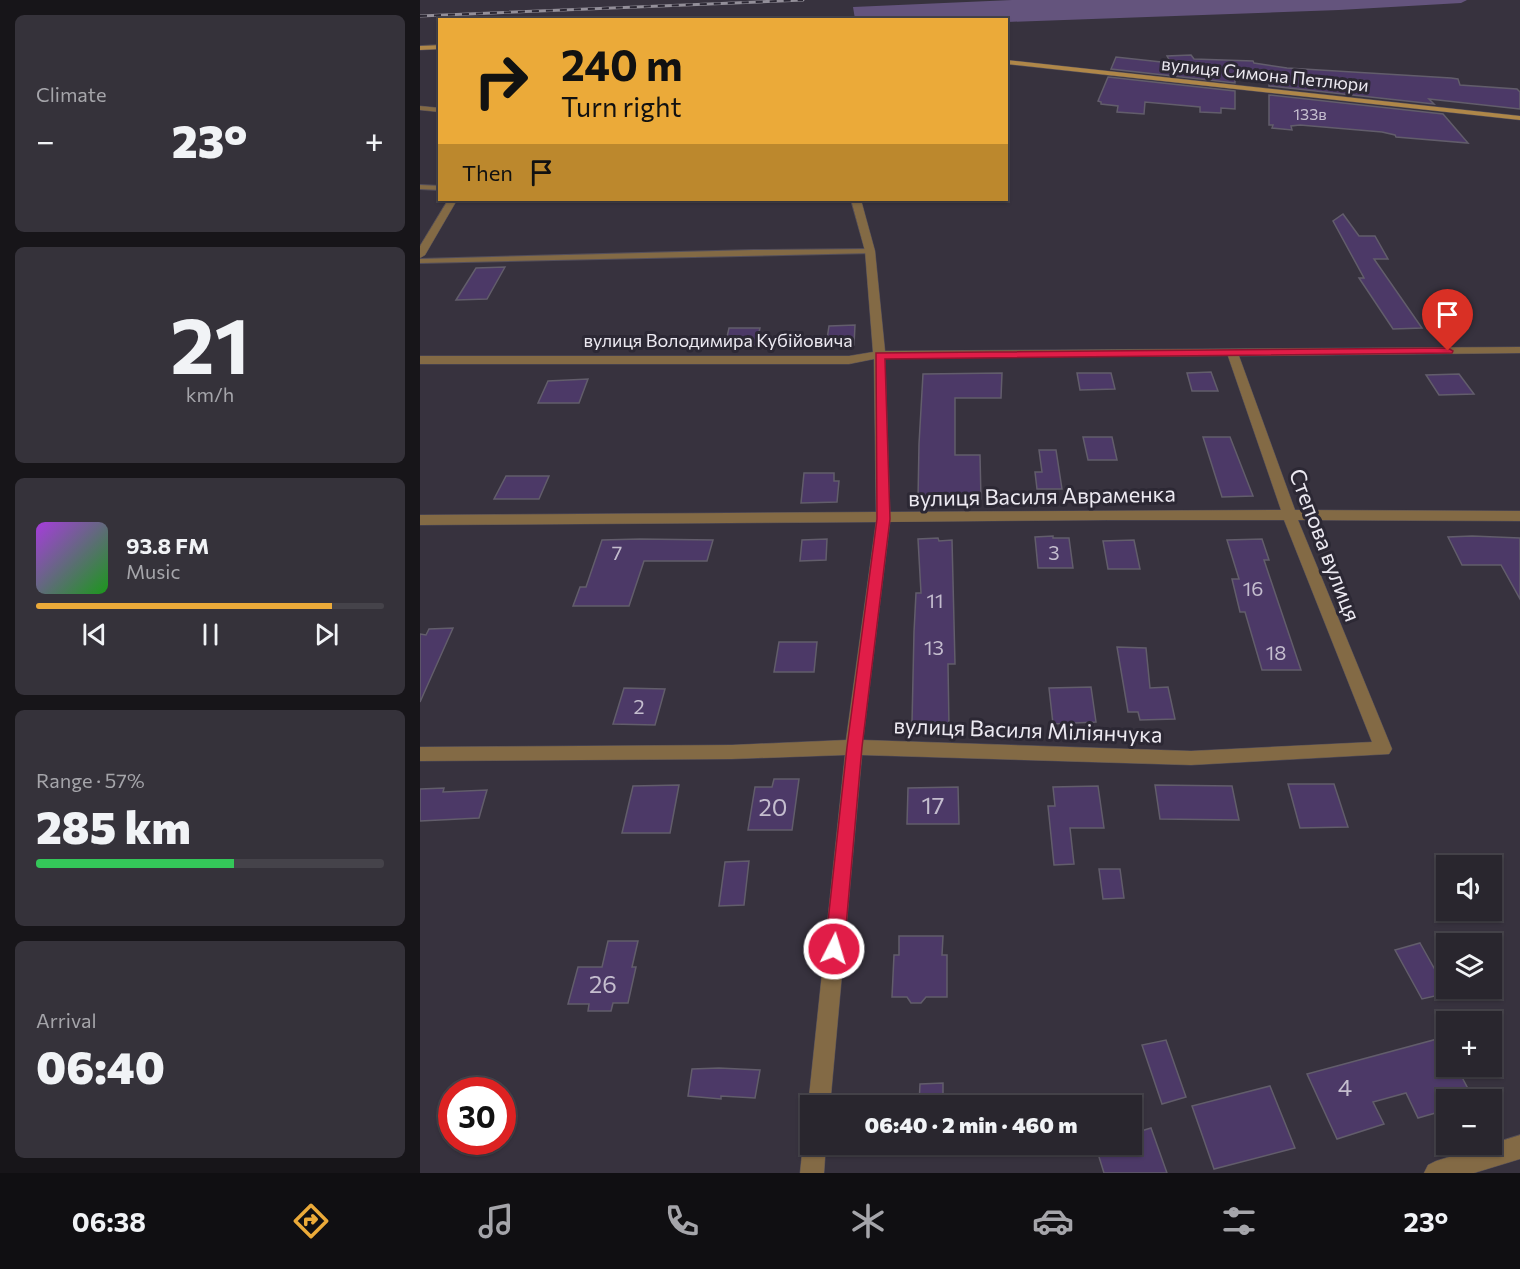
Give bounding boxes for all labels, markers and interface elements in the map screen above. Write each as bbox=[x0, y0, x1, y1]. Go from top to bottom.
text: 240 m bbox=[561, 38, 683, 90]
icon: right bbox=[462, 42, 540, 120]
street label: вулиця Симона Петлюри bbox=[1160, 52, 1370, 96]
text: Climate bbox=[36, 82, 106, 106]
text: Turn right bbox=[561, 90, 681, 123]
house number: 133в bbox=[1293, 104, 1327, 123]
text: 23° bbox=[172, 112, 248, 167]
text: − bbox=[36, 119, 55, 160]
text: + bbox=[365, 119, 384, 160]
icon: arrive bbox=[525, 156, 558, 189]
text: Then bbox=[462, 159, 513, 186]
pin bbox=[1422, 289, 1473, 351]
text: 21 bbox=[170, 295, 250, 390]
icon: arrive bbox=[1431, 298, 1464, 331]
street label: вулиця Володимира Кубійовича bbox=[583, 329, 853, 351]
text: km/h bbox=[186, 382, 234, 406]
street label: Степова вулиця bbox=[1284, 465, 1367, 625]
street label: вулиця Василя Авраменка bbox=[908, 480, 1176, 511]
text: 93.8 FM bbox=[126, 532, 209, 559]
house number: 7 bbox=[612, 540, 622, 564]
house number: 3 bbox=[1048, 540, 1060, 564]
text: Music bbox=[126, 559, 180, 583]
house number: 16 bbox=[1243, 576, 1263, 600]
house number: 11 bbox=[926, 588, 944, 612]
icon: previous bbox=[78, 618, 111, 651]
icon: pause bbox=[194, 618, 227, 651]
icon: next bbox=[310, 618, 343, 651]
house number: 13 bbox=[924, 635, 944, 659]
house number: 18 bbox=[1266, 640, 1286, 664]
house number: 2 bbox=[633, 694, 645, 718]
street label: вулиця Василя Міліянчука bbox=[893, 711, 1163, 748]
text: Range · 57% bbox=[36, 768, 145, 792]
house number: 17 bbox=[922, 790, 944, 819]
house number: 20 bbox=[759, 792, 787, 821]
text: 285 km bbox=[36, 798, 191, 853]
map controls bbox=[1436, 855, 1502, 1155]
button: sound bbox=[1436, 855, 1502, 921]
position arrow bbox=[802, 917, 866, 981]
button: layers bbox=[1436, 933, 1502, 999]
house number: 26 bbox=[589, 969, 617, 998]
text: Arrival bbox=[36, 1008, 97, 1032]
button: + bbox=[1436, 1011, 1502, 1077]
text: 06:40 bbox=[36, 1038, 165, 1093]
house number: 4 bbox=[1338, 1072, 1352, 1101]
speed limit sign: 30 bbox=[438, 1077, 516, 1155]
button: − bbox=[1436, 1089, 1502, 1155]
text: 06:40 · 2 min · 460 m bbox=[865, 1111, 1077, 1138]
icon: directions bbox=[290, 1200, 332, 1242]
icon: music bbox=[475, 1200, 517, 1242]
icon: phone bbox=[661, 1200, 703, 1242]
icon: climate bbox=[847, 1200, 889, 1242]
icon: car bbox=[1032, 1200, 1074, 1242]
icon: filters bbox=[1218, 1200, 1260, 1242]
text: 06:38 bbox=[72, 1205, 146, 1238]
text: 23° bbox=[1404, 1205, 1448, 1238]

